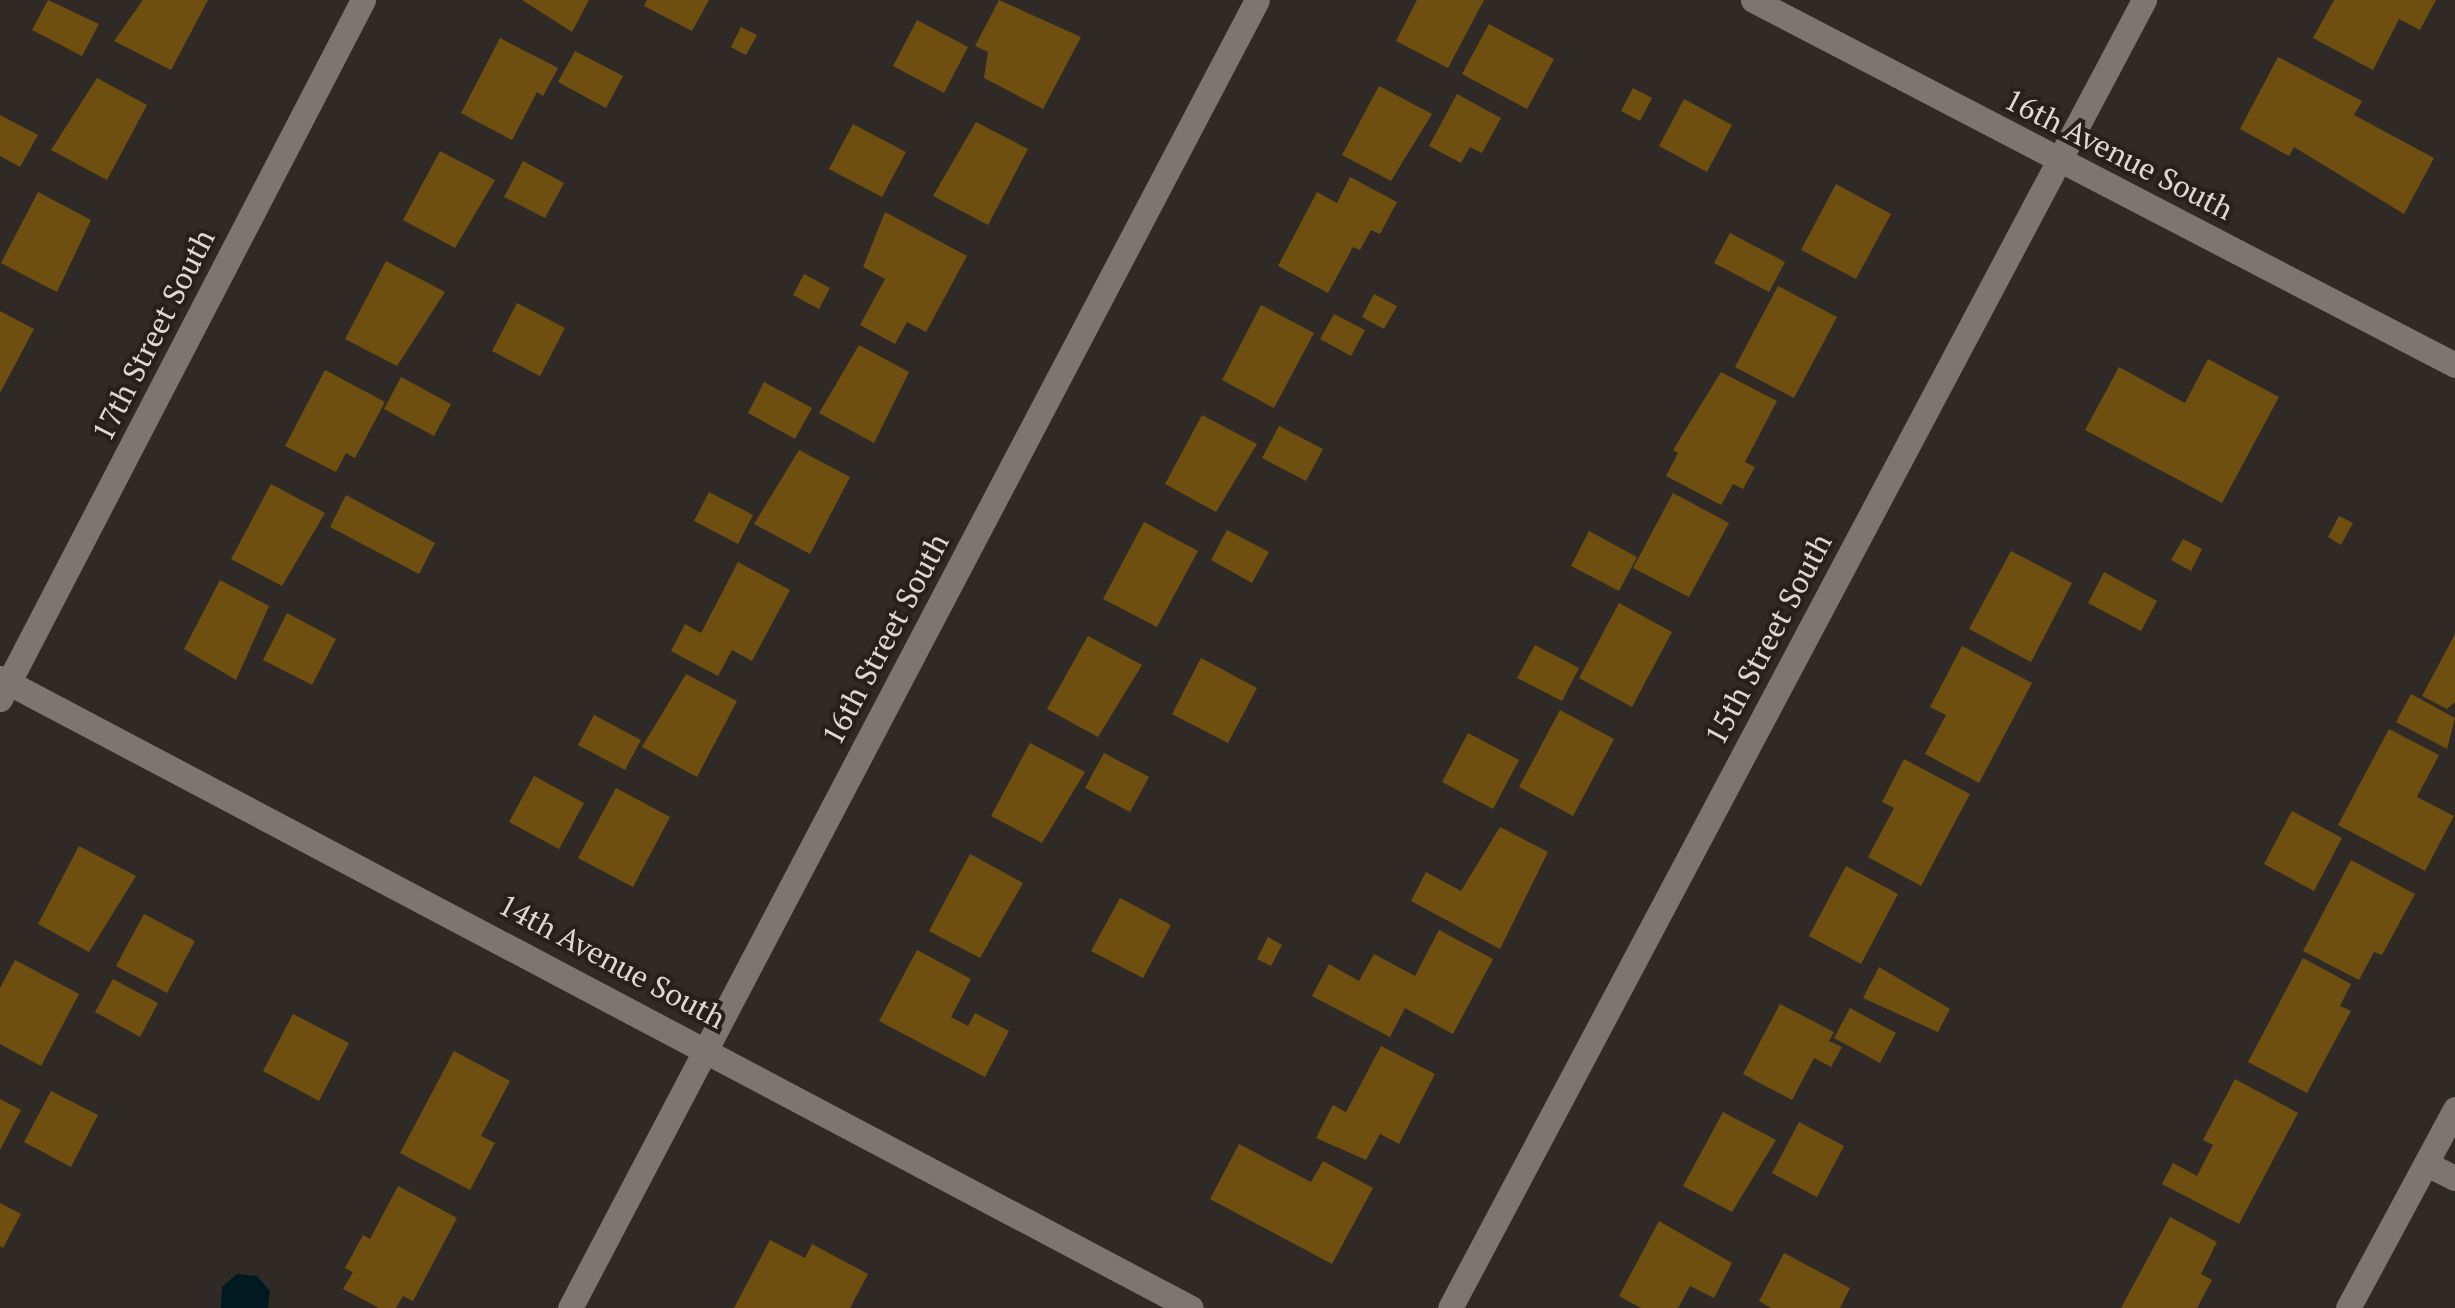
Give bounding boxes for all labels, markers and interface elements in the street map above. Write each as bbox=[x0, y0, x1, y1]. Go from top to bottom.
street label: 16th Avenue South bbox=[1998, 81, 2240, 227]
street label: 17th Street South bbox=[84, 223, 222, 447]
street label: 16th Street South bbox=[814, 527, 956, 751]
street label: 15th Street South bbox=[1697, 527, 1839, 751]
street label: 14th Avenue South bbox=[492, 886, 732, 1036]

